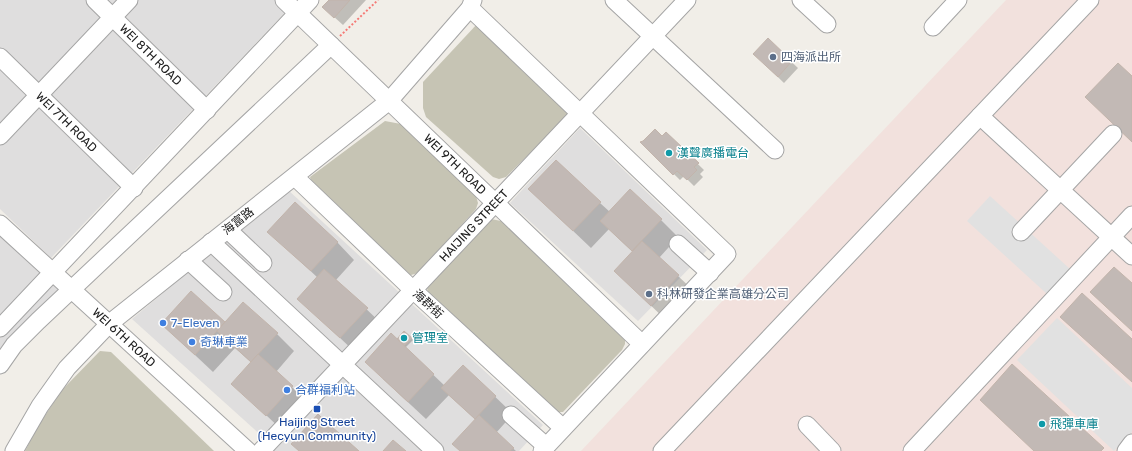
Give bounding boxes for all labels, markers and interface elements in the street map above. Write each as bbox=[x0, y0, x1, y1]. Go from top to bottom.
street label: WEI 8TH ROAD bbox=[117, 21, 185, 88]
place label: 四海派出所 bbox=[781, 50, 841, 64]
marker: 四海派出所 bbox=[768, 52, 778, 62]
street label: WEI 7TH ROAD bbox=[33, 89, 100, 155]
street label: WEI 9TH ROAD bbox=[421, 131, 489, 197]
place label: 漢聲廣播電台 bbox=[677, 146, 749, 160]
marker: 漢聲廣播電台 bbox=[664, 148, 674, 158]
street label: HAIJING STREET bbox=[437, 187, 511, 265]
street label: 海富路 bbox=[220, 204, 256, 238]
street label: 海群街 bbox=[410, 287, 446, 321]
place label: 科林研發企業高雄分公司 bbox=[657, 287, 789, 301]
marker: 科林研發企業高雄分公司 bbox=[644, 289, 654, 299]
street label: WEI 6TH ROAD bbox=[89, 305, 158, 370]
place label: 7-Eleven bbox=[171, 316, 220, 330]
marker: 7-Eleven bbox=[158, 318, 168, 328]
place label: 管理室 bbox=[412, 331, 448, 345]
marker: 管理室 bbox=[399, 333, 409, 343]
place label: 奇琳車業 bbox=[200, 335, 248, 349]
marker: 奇琳車業 bbox=[187, 337, 197, 347]
place label: 合群福利站 bbox=[295, 383, 355, 397]
marker: 合群福利站 bbox=[282, 385, 292, 395]
marker: Haijing Street (Hecyun Community) bbox=[312, 404, 322, 414]
place label: Haijing Street (Hecyun Community) bbox=[258, 415, 376, 443]
place label: 飛彈車庫 bbox=[1050, 417, 1098, 431]
marker: 飛彈車庫 bbox=[1037, 419, 1047, 429]

